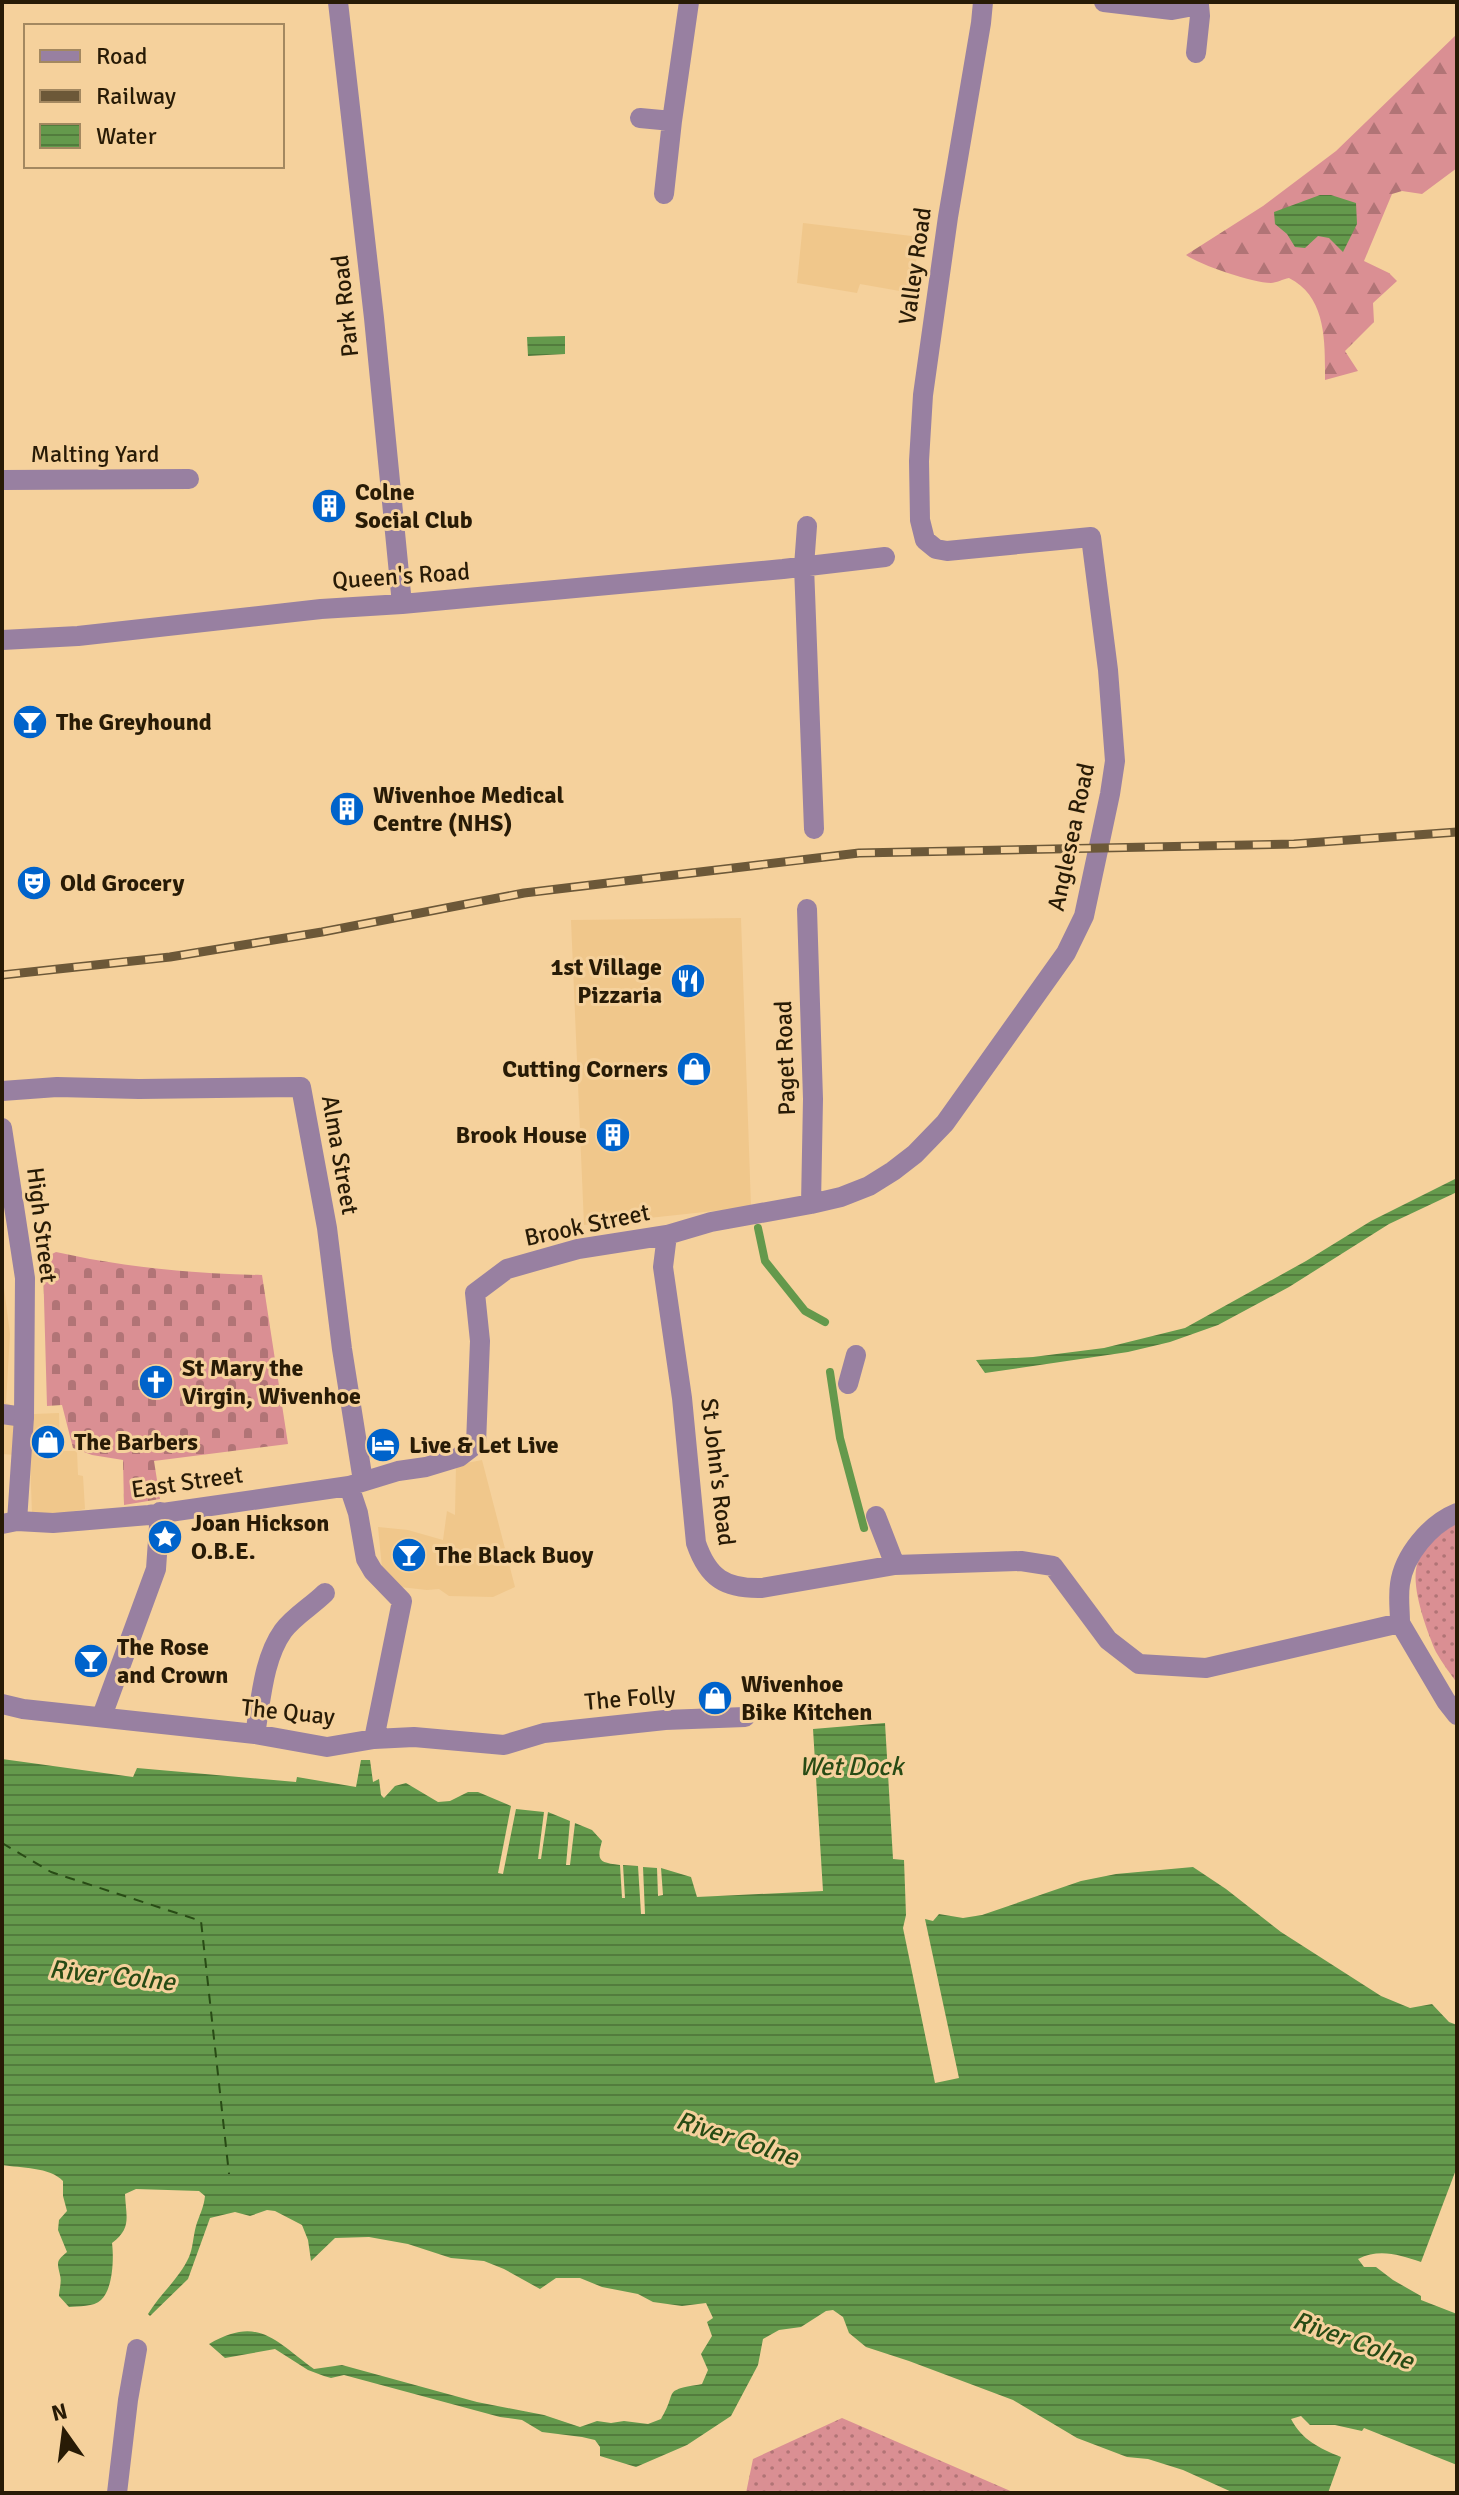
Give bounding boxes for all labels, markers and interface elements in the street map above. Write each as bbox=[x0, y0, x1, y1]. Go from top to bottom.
legend bbox=[24, 24, 284, 168]
text: Road bbox=[96, 41, 147, 71]
text: Railway bbox=[96, 81, 176, 111]
text: Water bbox=[96, 121, 157, 151]
street label: Valley Road bbox=[892, 205, 938, 327]
street label: Park Road bbox=[325, 253, 365, 359]
street label: Malting Yard bbox=[31, 439, 159, 469]
place label: Colne Social Club bbox=[355, 477, 473, 535]
building icon: Colne Social Club bbox=[310, 487, 348, 525]
street label: Queen's Road bbox=[331, 556, 471, 596]
bar icon: The Greyhound bbox=[11, 703, 49, 741]
place label: The Greyhound bbox=[56, 707, 212, 737]
street label: Anglesea Road bbox=[1041, 760, 1101, 914]
place label: Wivenhoe Medical Centre (NHS) bbox=[373, 780, 564, 838]
building icon: Wivenhoe Medical Centre (NHS) bbox=[328, 790, 366, 828]
theatre icon: Old Grocery bbox=[15, 864, 53, 902]
place label: Old Grocery bbox=[60, 868, 184, 898]
place label: 1st Village Pizzaria bbox=[551, 952, 662, 1010]
restaurant icon: 1st Village Pizzaria bbox=[669, 962, 707, 1000]
street label: Paget Road bbox=[768, 1000, 802, 1116]
shop icon: Cutting Corners bbox=[675, 1050, 713, 1088]
place label: Cutting Corners bbox=[502, 1054, 668, 1084]
street label: Alma Street bbox=[315, 1093, 365, 1217]
building icon: Brook House bbox=[594, 1116, 632, 1154]
place label: Brook House bbox=[456, 1120, 587, 1150]
street label: High Street bbox=[20, 1165, 64, 1285]
street label: Brook Street bbox=[522, 1197, 652, 1253]
place label: St Mary the Virgin, Wivenhoe bbox=[182, 1353, 361, 1411]
church icon: St Mary the Virgin, Wivenhoe bbox=[137, 1363, 175, 1401]
street label: St John's Road bbox=[694, 1396, 742, 1548]
shop icon: The Barbers bbox=[29, 1423, 67, 1461]
hotel icon: Live & Let Live bbox=[364, 1426, 402, 1464]
place label: The Barbers bbox=[74, 1427, 198, 1457]
place label: Live & Let Live bbox=[409, 1430, 559, 1460]
street label: East Street bbox=[129, 1459, 245, 1505]
place label: Joan Hickson O.B.E. bbox=[191, 1508, 329, 1566]
place icon: Joan Hickson O.B.E. bbox=[146, 1518, 184, 1556]
bar icon: The Black Buoy bbox=[390, 1536, 428, 1574]
place label: The Black Buoy bbox=[435, 1540, 593, 1570]
place label: The Rose and Crown bbox=[117, 1632, 228, 1690]
bar icon: The Rose and Crown bbox=[72, 1642, 110, 1680]
place label: Wivenhoe Bike Kitchen bbox=[741, 1669, 872, 1727]
street label: The Folly bbox=[583, 1679, 677, 1717]
shop icon: Wivenhoe Bike Kitchen bbox=[696, 1679, 734, 1717]
street label: The Quay bbox=[240, 1692, 336, 1732]
water label: Wet Dock bbox=[799, 1751, 905, 1783]
water label: River Colne bbox=[48, 1953, 178, 1999]
water label: River Colne bbox=[672, 2104, 804, 2174]
water label: River Colne bbox=[1288, 2304, 1420, 2378]
north arrow bbox=[24, 2391, 104, 2471]
text: N bbox=[49, 2397, 70, 2427]

